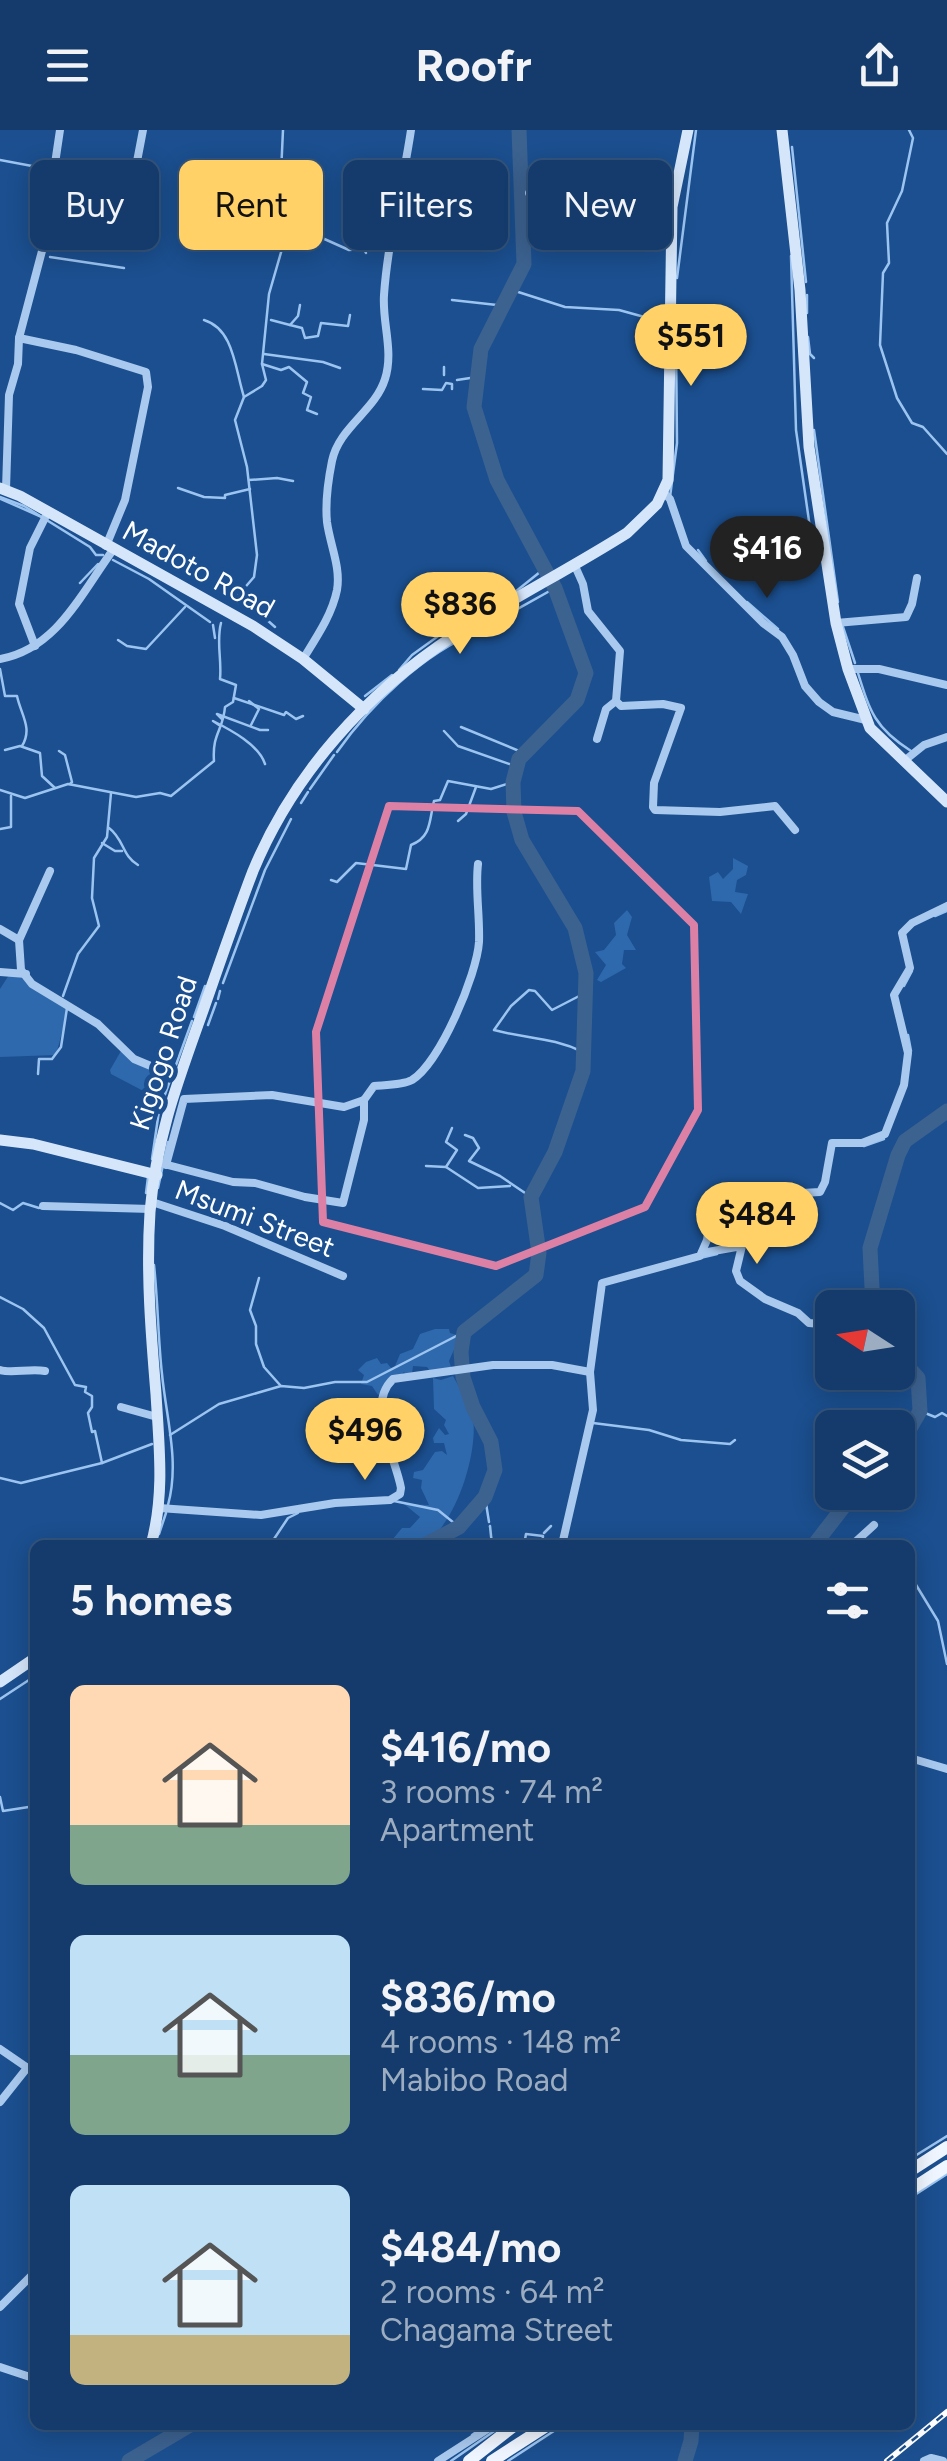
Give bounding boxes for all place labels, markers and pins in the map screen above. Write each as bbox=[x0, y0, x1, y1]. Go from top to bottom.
pin: $551 bbox=[632, 304, 750, 389]
pin: $416 bbox=[708, 516, 826, 601]
pin: $836 bbox=[401, 572, 519, 657]
pin: $484 bbox=[698, 1182, 816, 1267]
pin: $496 bbox=[306, 1398, 424, 1483]

